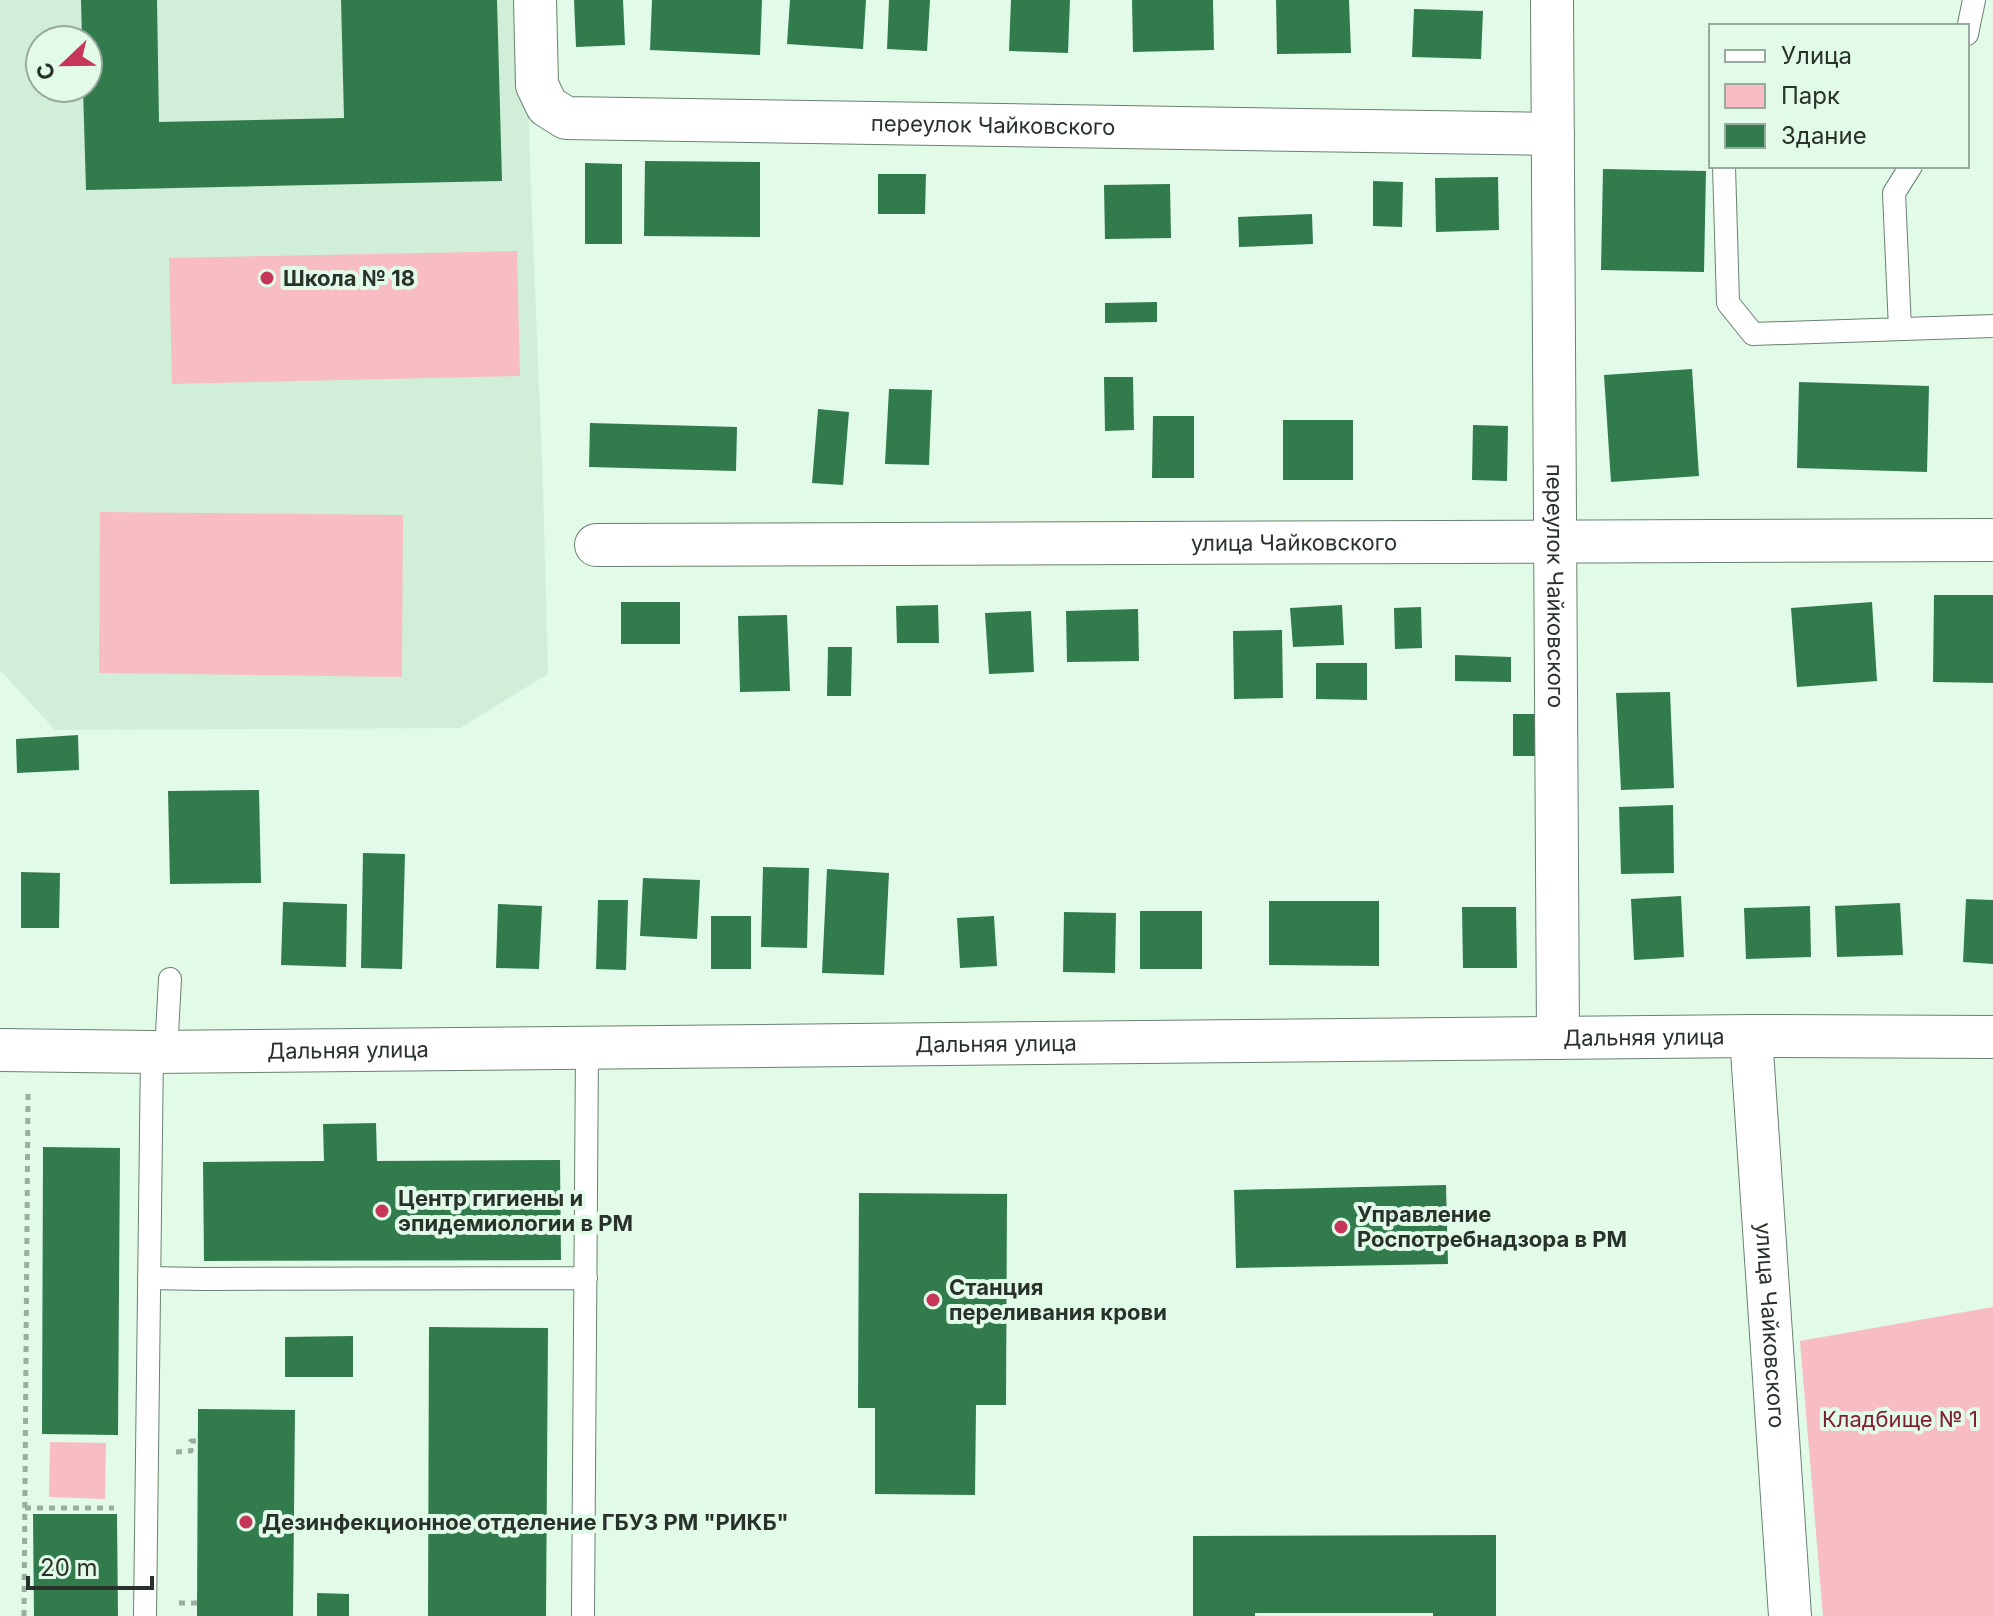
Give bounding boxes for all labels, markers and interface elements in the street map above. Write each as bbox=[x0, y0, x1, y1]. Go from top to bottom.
north arrow bbox=[24, 24, 104, 104]
legend bbox=[1709, 24, 1969, 168]
text: Улица bbox=[1781, 41, 1852, 70]
text: С bbox=[30, 59, 61, 84]
text: Парк bbox=[1781, 81, 1840, 110]
street label: переулок Чайковского bbox=[871, 110, 1116, 140]
text: Здание bbox=[1781, 121, 1867, 150]
place label: Школа № 18 bbox=[283, 265, 415, 291]
marker: Школа № 18 bbox=[258, 269, 276, 287]
street label: переулок Чайковского bbox=[1542, 464, 1569, 708]
street label: улица Чайковского bbox=[1191, 529, 1397, 556]
street label: Дальняя улица bbox=[1563, 1023, 1725, 1051]
street label: Дальняя улица bbox=[915, 1030, 1077, 1057]
street label: Дальняя улица bbox=[267, 1036, 429, 1064]
place label: Центр гигиены и эпидемиологии в РМ bbox=[398, 1185, 633, 1236]
place label: Управление Роспотребнадзора в РМ bbox=[1357, 1201, 1627, 1252]
marker: Центр гигиены и эпидемиологии в РМ bbox=[373, 1202, 391, 1220]
marker: Управление Роспотребнадзора в РМ bbox=[1332, 1218, 1350, 1236]
street label: улица Чайковского bbox=[1751, 1222, 1790, 1429]
place label: Станция переливания крови bbox=[949, 1274, 1167, 1325]
marker: Станция переливания крови bbox=[924, 1291, 942, 1309]
park label: Кладбище № 1 bbox=[1822, 1406, 1978, 1432]
place label: Дезинфекционное отделение ГБУЗ РМ "РИКБ" bbox=[262, 1509, 789, 1535]
marker: Дезинфекционное отделение ГБУЗ РМ "РИКБ" bbox=[237, 1513, 255, 1531]
scale bar bbox=[28, 1540, 152, 1590]
text: 20 m bbox=[40, 1553, 98, 1582]

